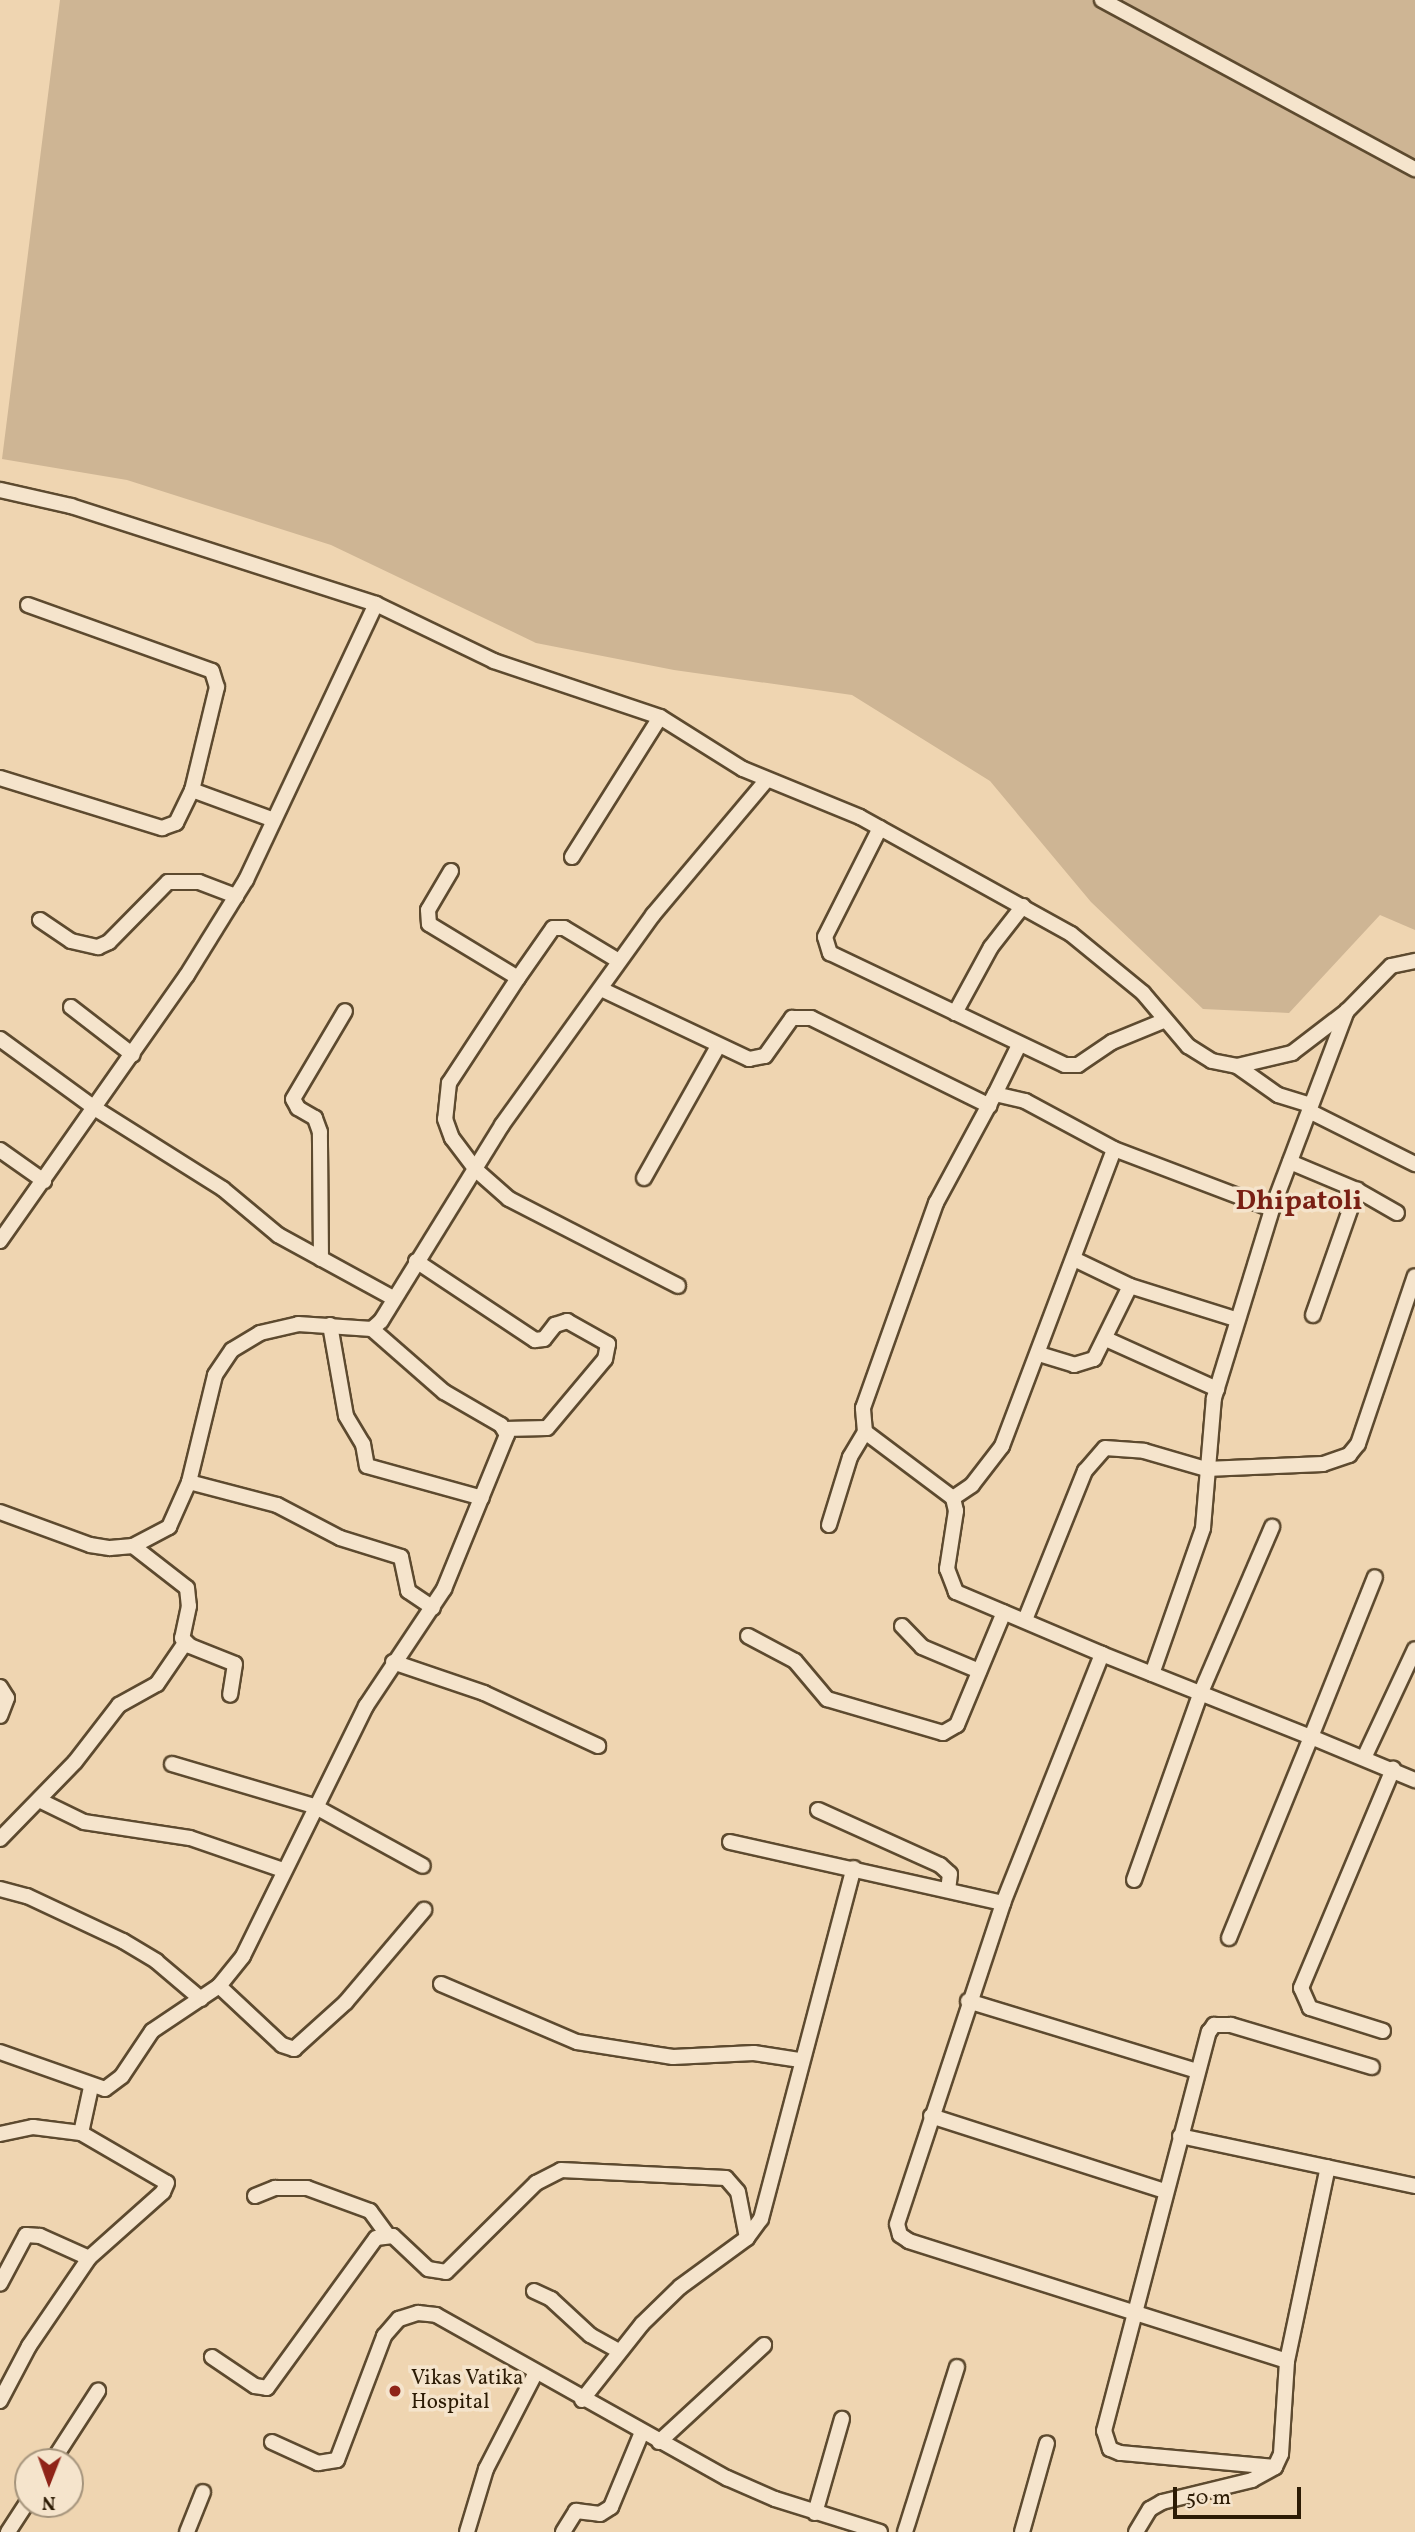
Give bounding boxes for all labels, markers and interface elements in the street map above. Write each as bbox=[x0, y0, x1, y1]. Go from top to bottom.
district label: Dhipatoli bbox=[1235, 1185, 1363, 1219]
place label: Vikas Vatika Hospital bbox=[411, 2366, 524, 2416]
marker: Vikas Vatika Hospital bbox=[385, 2381, 405, 2401]
north arrow bbox=[14, 2448, 84, 2518]
scale bar bbox=[1177, 2472, 1305, 2516]
text: 50 m bbox=[1186, 2484, 1231, 2513]
text: N bbox=[42, 2489, 56, 2515]

